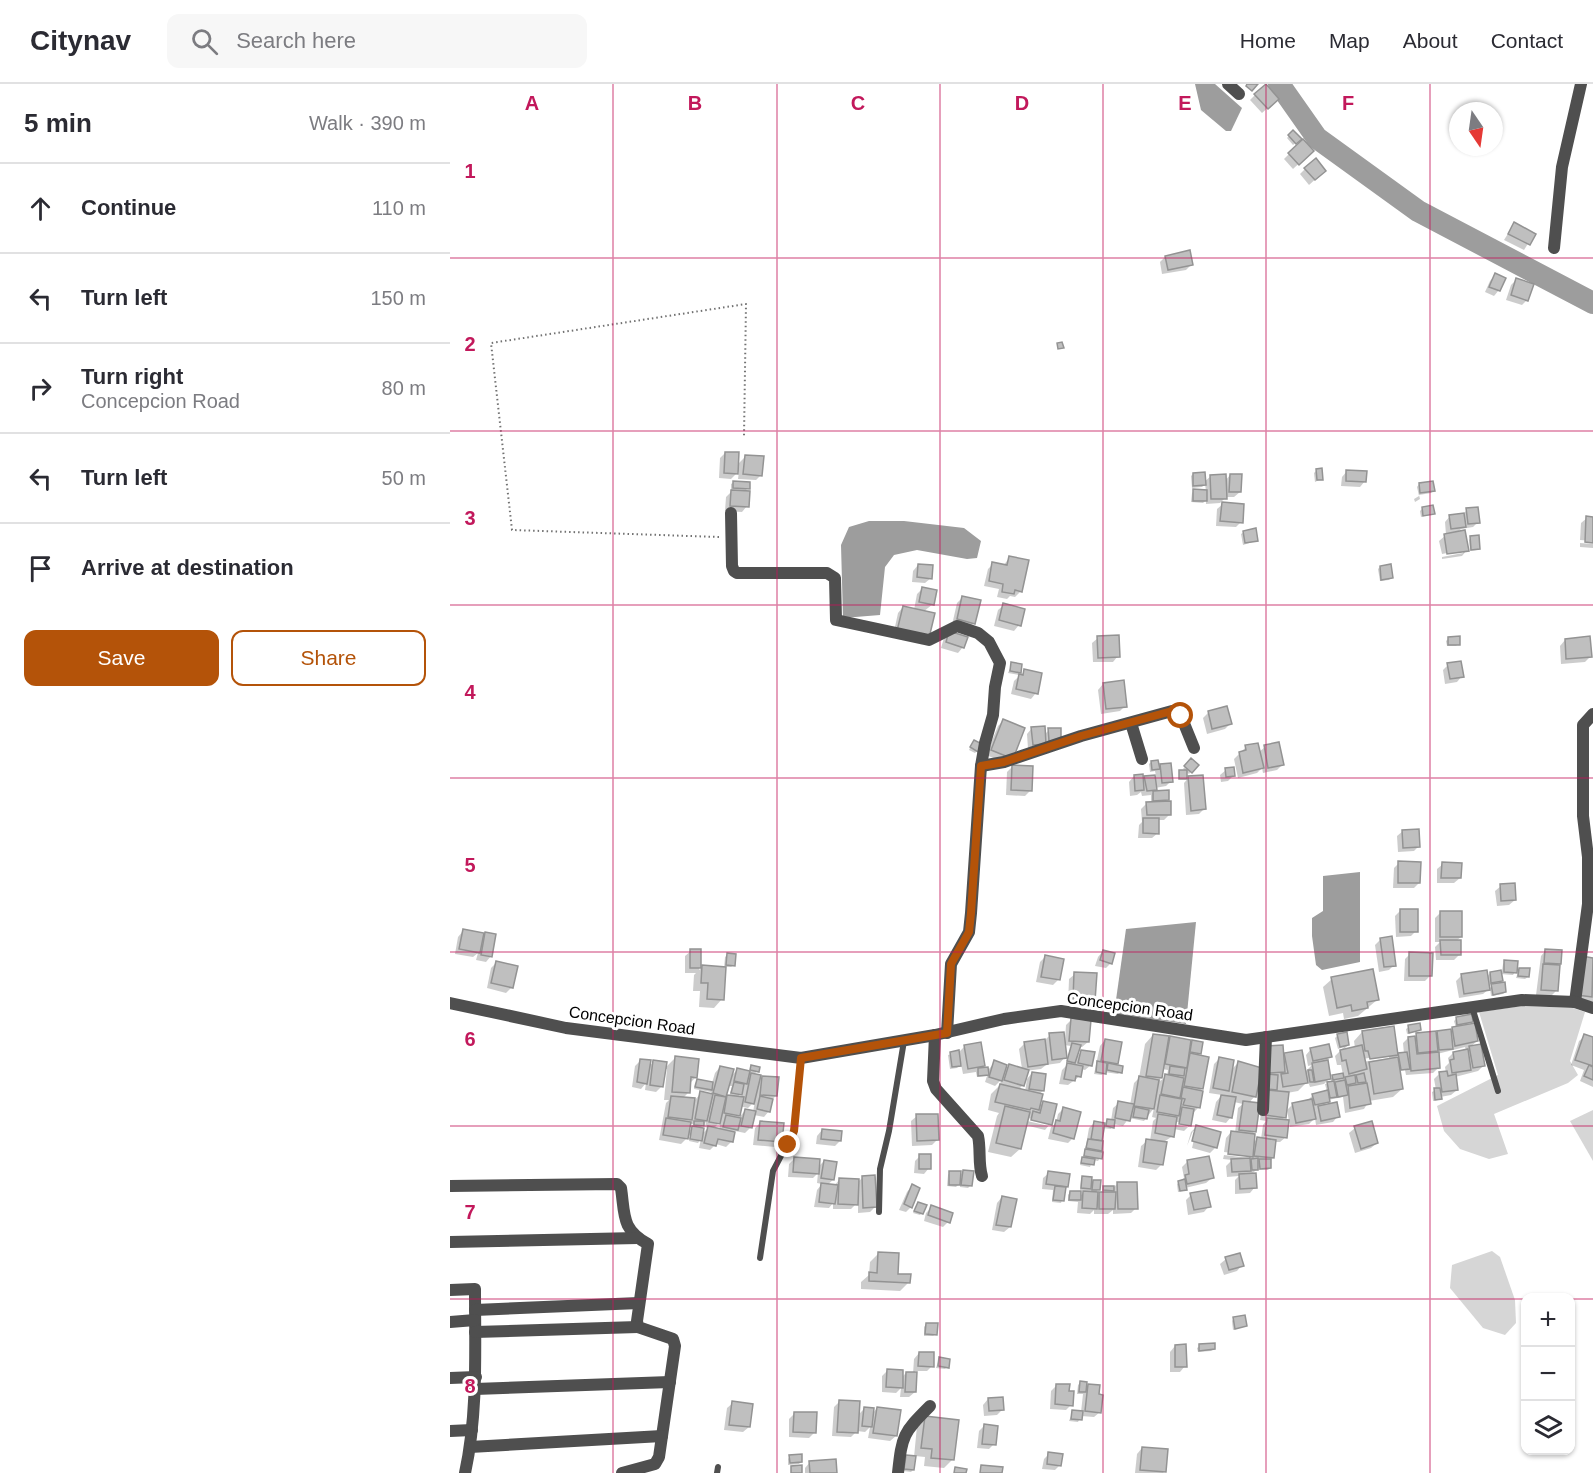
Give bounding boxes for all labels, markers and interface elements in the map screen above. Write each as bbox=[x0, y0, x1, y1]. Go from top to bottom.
search box bbox=[167, 14, 587, 68]
text: Citynav bbox=[30, 25, 131, 56]
icon: search bbox=[188, 25, 221, 58]
text: Search here bbox=[236, 28, 356, 53]
text: Home bbox=[1240, 29, 1296, 52]
text: Map bbox=[1329, 29, 1370, 52]
text: About bbox=[1403, 29, 1458, 52]
text: Contact bbox=[1491, 29, 1563, 52]
text: A bbox=[525, 92, 539, 114]
text: B bbox=[688, 92, 702, 114]
text: C bbox=[851, 92, 865, 114]
text: D bbox=[1015, 92, 1029, 114]
text: E bbox=[1178, 92, 1192, 114]
text: F bbox=[1342, 92, 1354, 114]
north arrow bbox=[1449, 102, 1503, 156]
text: 5 min bbox=[24, 108, 92, 138]
text: Walk · 390 m bbox=[309, 112, 426, 134]
text: 1 bbox=[464, 160, 476, 182]
icon: ahead bbox=[24, 192, 57, 225]
text: Continue bbox=[81, 195, 176, 220]
text: 110 m bbox=[372, 197, 426, 219]
icon: left bbox=[24, 282, 57, 315]
text: Turn left bbox=[81, 285, 167, 310]
text: 150 m bbox=[370, 287, 426, 309]
text: 2 bbox=[464, 333, 476, 355]
text: Turn right bbox=[81, 364, 183, 389]
icon: right bbox=[24, 372, 57, 405]
text: 80 m bbox=[382, 377, 426, 399]
text: Concepcion Road bbox=[81, 390, 240, 412]
icon: left bbox=[24, 462, 57, 495]
text: Turn left bbox=[81, 465, 167, 490]
text: 50 m bbox=[382, 467, 426, 489]
text: 3 bbox=[464, 507, 476, 529]
icon: arrive bbox=[24, 552, 57, 585]
text: Arrive at destination bbox=[81, 555, 294, 580]
button: Save bbox=[24, 630, 219, 686]
button: Share bbox=[231, 630, 426, 686]
text: 4 bbox=[464, 681, 476, 703]
route start bbox=[1167, 702, 1193, 728]
text: 5 bbox=[464, 854, 476, 876]
street label: Concepcion Road bbox=[1066, 989, 1194, 1024]
street label: Concepcion Road bbox=[568, 1003, 696, 1038]
text: 6 bbox=[464, 1028, 476, 1050]
route end bbox=[774, 1131, 800, 1157]
text: 7 bbox=[464, 1201, 476, 1223]
map controls bbox=[1521, 1293, 1575, 1455]
button: + bbox=[1521, 1293, 1575, 1347]
button: − bbox=[1521, 1347, 1575, 1401]
text: 8 bbox=[464, 1375, 476, 1397]
button: layers bbox=[1521, 1401, 1575, 1455]

